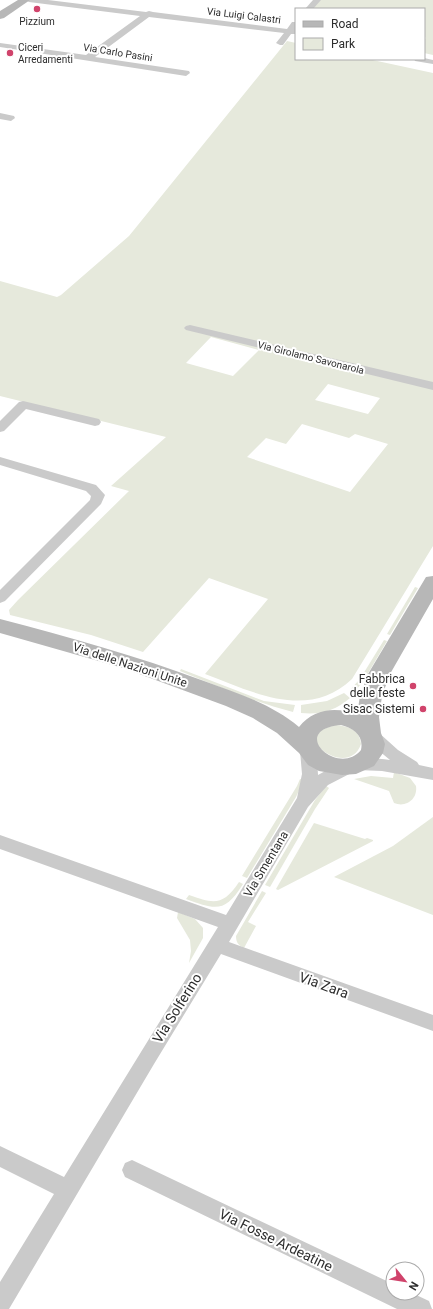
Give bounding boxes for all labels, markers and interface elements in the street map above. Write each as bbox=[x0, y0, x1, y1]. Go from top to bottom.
marker: Pizzium bbox=[32, 4, 42, 14]
street label: Via Luigi Calastri bbox=[206, 6, 282, 25]
legend bbox=[295, 8, 425, 60]
place label: Pizzium bbox=[19, 16, 55, 27]
text: Road bbox=[331, 17, 359, 31]
text: Park bbox=[331, 37, 356, 51]
place label: Ciceri Arredamenti bbox=[18, 42, 73, 65]
street label: Via Carlo Pasini bbox=[83, 42, 153, 63]
marker: Ciceri Arredamenti bbox=[5, 48, 15, 58]
street label: Via Girolamo Savonarola bbox=[256, 339, 365, 376]
street label: Via delle Nazioni Unite bbox=[71, 640, 189, 690]
place label: Fabbrica delle feste bbox=[350, 672, 405, 700]
marker: Fabbrica delle feste bbox=[408, 681, 418, 691]
place label: Sisac Sistemi bbox=[343, 702, 415, 716]
marker: Sisac Sistemi bbox=[418, 704, 428, 714]
street label: Via Smentana bbox=[241, 829, 291, 899]
street label: Via Zara bbox=[297, 969, 351, 1001]
street label: Via Solferino bbox=[149, 970, 205, 1046]
street label: Via Fosse Ardeatine bbox=[217, 1206, 335, 1274]
north arrow bbox=[385, 1261, 425, 1301]
text: N bbox=[406, 1279, 421, 1293]

